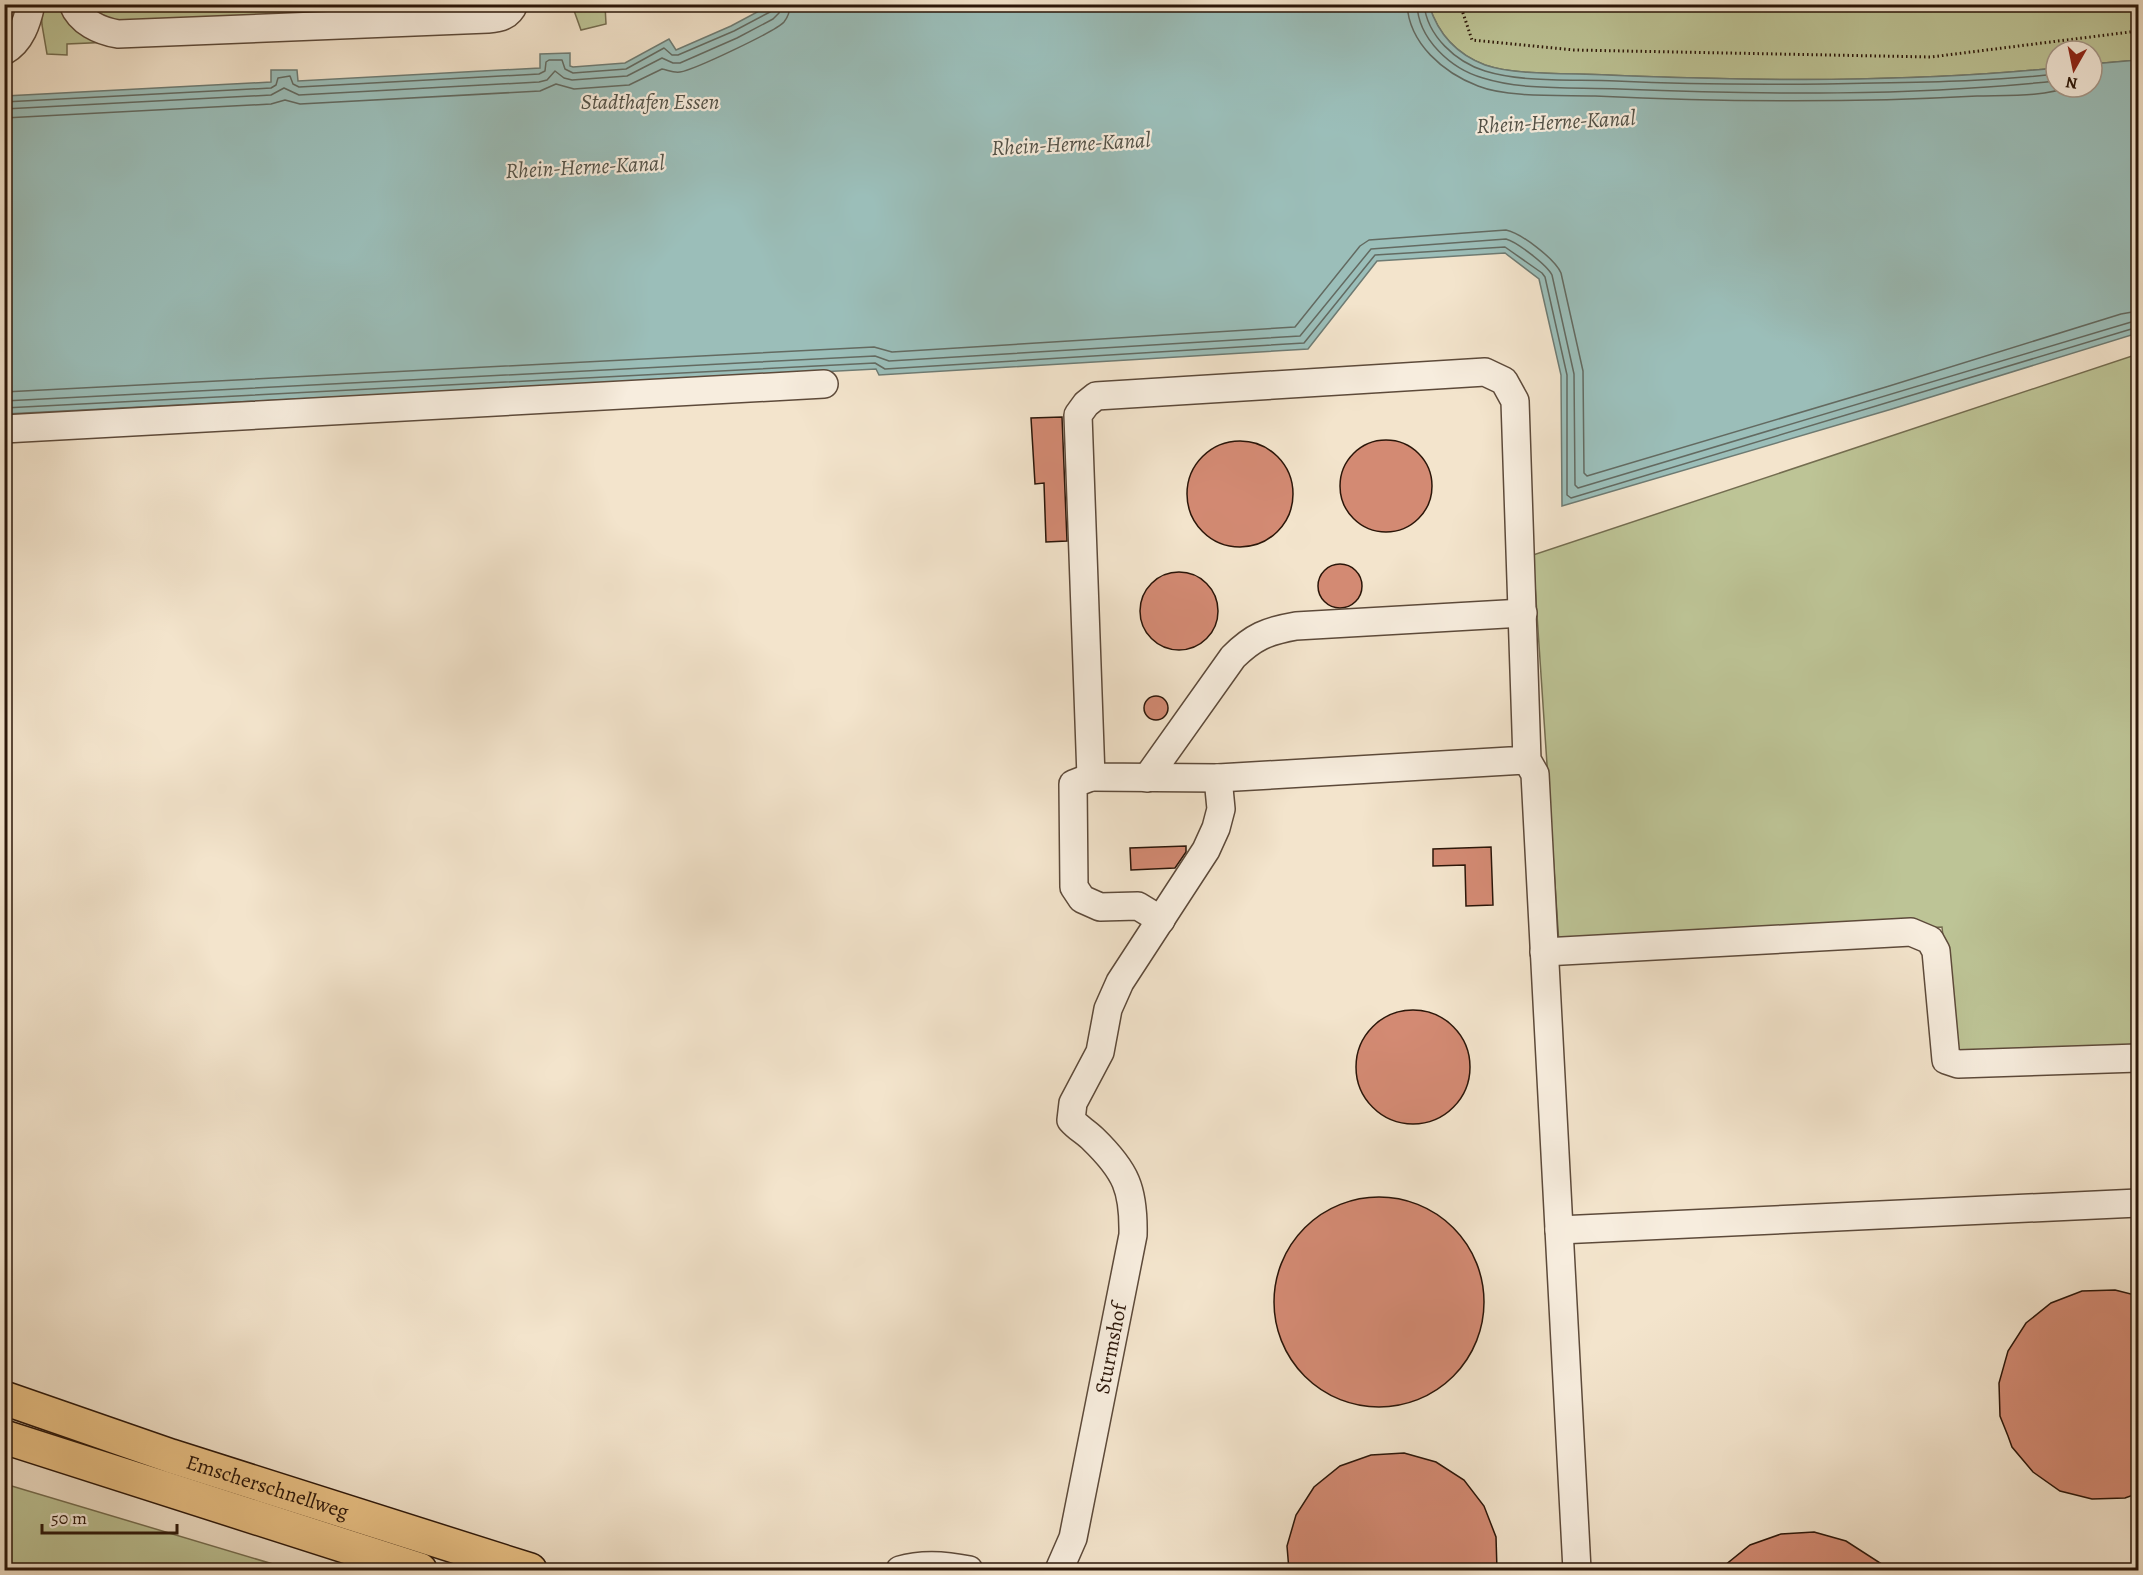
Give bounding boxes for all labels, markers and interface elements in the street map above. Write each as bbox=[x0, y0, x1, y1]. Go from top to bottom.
north arrow bbox=[2044, 39, 2104, 99]
text: N bbox=[2064, 71, 2079, 95]
water label: Stadthafen Essen bbox=[581, 87, 719, 117]
water label: Rhein-Herne-Kanal bbox=[1476, 103, 1637, 141]
water label: Rhein-Herne-Kanal bbox=[991, 125, 1152, 163]
water label: Rhein-Herne-Kanal bbox=[505, 148, 666, 186]
street label: Sturmshof bbox=[1088, 1298, 1134, 1396]
street label: Emscherschnellweg bbox=[183, 1448, 353, 1526]
scale bar bbox=[42, 1497, 177, 1535]
text: 50 m bbox=[51, 1506, 87, 1530]

